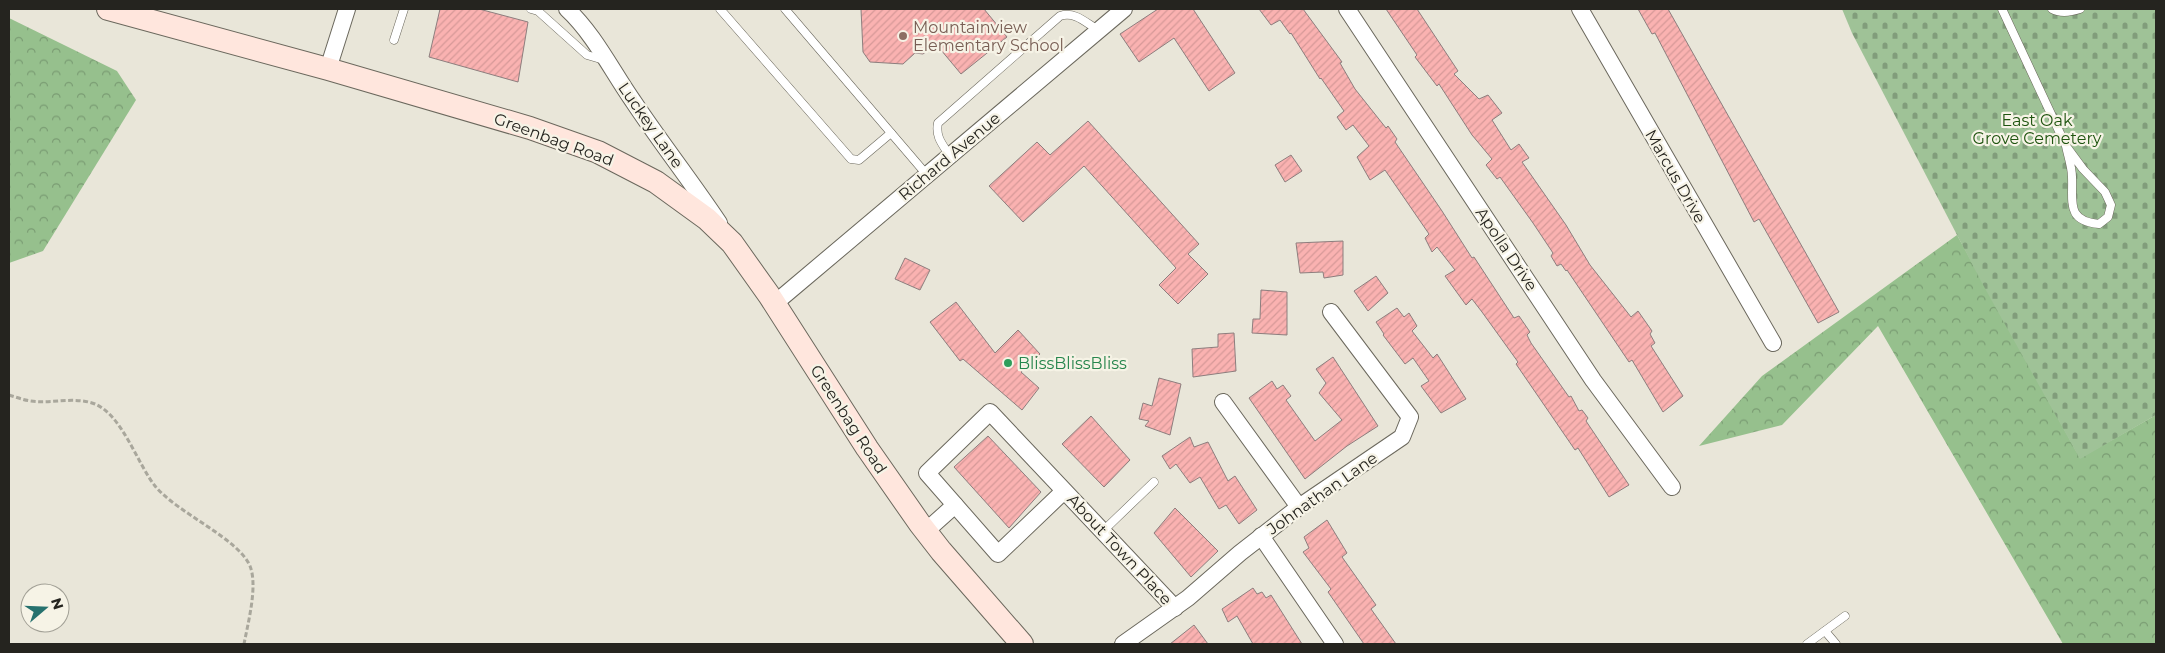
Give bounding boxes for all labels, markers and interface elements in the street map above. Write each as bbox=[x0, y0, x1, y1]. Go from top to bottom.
place label: Mountainview Elementary School bbox=[913, 18, 1064, 55]
marker: Mountainview Elementary School bbox=[897, 30, 909, 42]
street label: Luckey Lane bbox=[614, 79, 687, 172]
street label: Richard Avenue bbox=[895, 108, 1004, 204]
street label: Greenbag Road bbox=[491, 109, 616, 170]
park label: East Oak Grove Cemetery bbox=[1973, 111, 2102, 148]
street label: Marcus Drive bbox=[1641, 126, 1710, 226]
street label: Apolla Drive bbox=[1472, 204, 1541, 295]
place label: BlissBlissBliss bbox=[1018, 354, 1127, 373]
marker: BlissBlissBliss bbox=[1002, 357, 1014, 369]
street label: Greenbag Road bbox=[806, 361, 891, 477]
street label: Johnathan Lane bbox=[1263, 448, 1381, 539]
street label: About Town Place bbox=[1063, 490, 1176, 609]
north arrow bbox=[20, 583, 70, 633]
text: N bbox=[47, 595, 68, 612]

